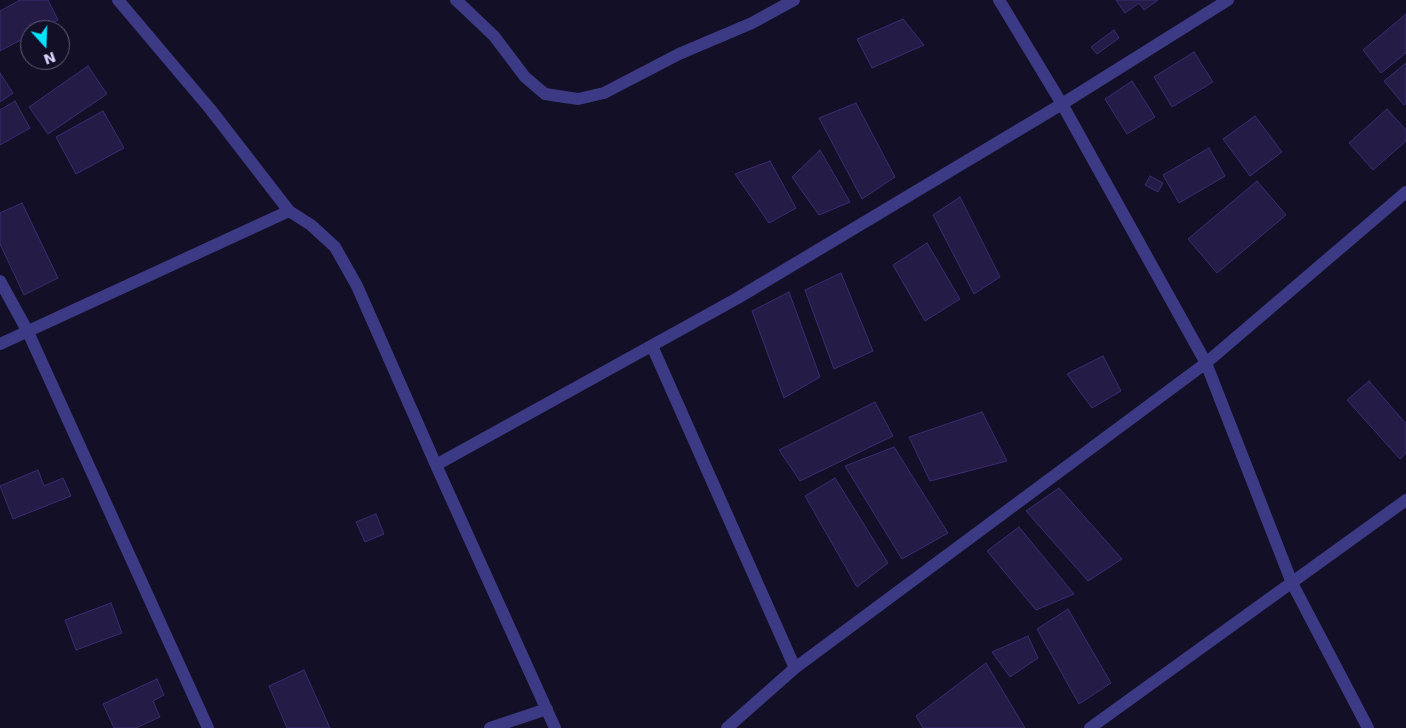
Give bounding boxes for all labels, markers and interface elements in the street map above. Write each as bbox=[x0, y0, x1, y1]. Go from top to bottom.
north arrow bbox=[20, 20, 70, 70]
text: N bbox=[42, 49, 58, 68]

